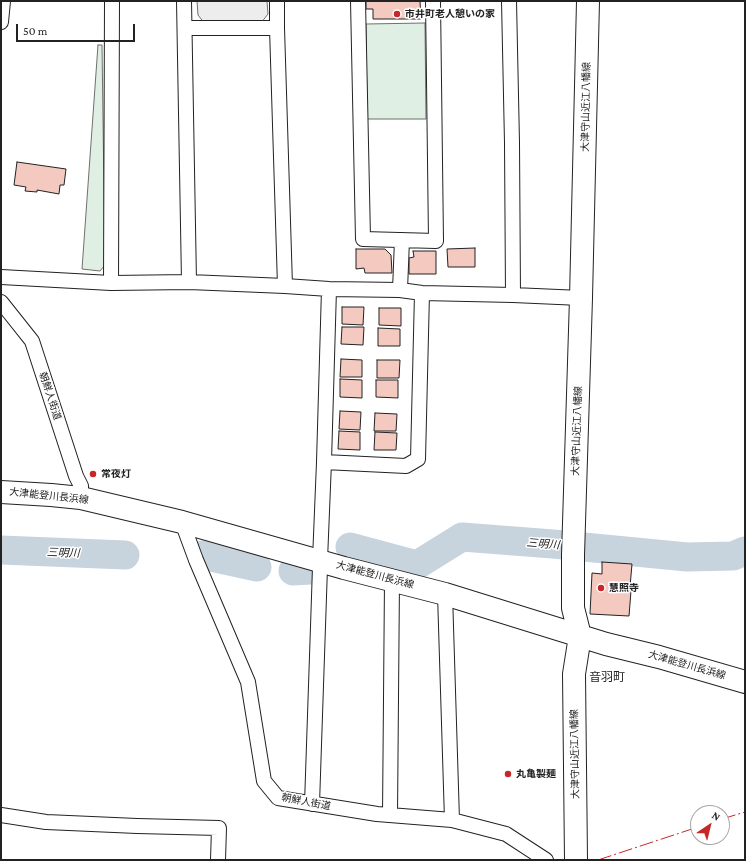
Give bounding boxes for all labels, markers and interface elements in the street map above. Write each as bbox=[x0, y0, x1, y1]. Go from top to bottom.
place label: 市井町老人憩いの家 bbox=[405, 8, 495, 20]
marker: 市井町老人憩いの家 bbox=[392, 9, 402, 19]
scale bar bbox=[18, 16, 137, 42]
text: 50 m bbox=[23, 24, 47, 38]
street label: 大津守山近江八幡線 bbox=[579, 62, 593, 152]
street label: 朝鮮人街道 bbox=[37, 370, 63, 422]
street label: 大津守山近江八幡線 bbox=[569, 386, 585, 476]
place label: 常夜灯 bbox=[101, 468, 131, 480]
marker: 常夜灯 bbox=[88, 469, 98, 479]
street label: 大津能登川長浜線 bbox=[9, 486, 89, 506]
water label: 三明川 bbox=[526, 536, 560, 552]
water label: 三明川 bbox=[46, 546, 80, 560]
street label: 大津能登川長浜線 bbox=[335, 559, 415, 591]
place label: 慧照寺 bbox=[609, 582, 639, 594]
marker: 慧照寺 bbox=[596, 583, 606, 593]
street label: 大津能登川長浜線 bbox=[647, 648, 727, 682]
district label: 音羽町 bbox=[589, 670, 625, 684]
street label: 大津守山近江八幡線 bbox=[568, 709, 582, 799]
place label: 丸亀製麺 bbox=[516, 768, 556, 780]
marker: 丸亀製麺 bbox=[503, 769, 513, 779]
street label: 朝鮮人街道 bbox=[280, 791, 332, 813]
north arrow bbox=[690, 805, 730, 845]
text: N bbox=[710, 809, 723, 823]

